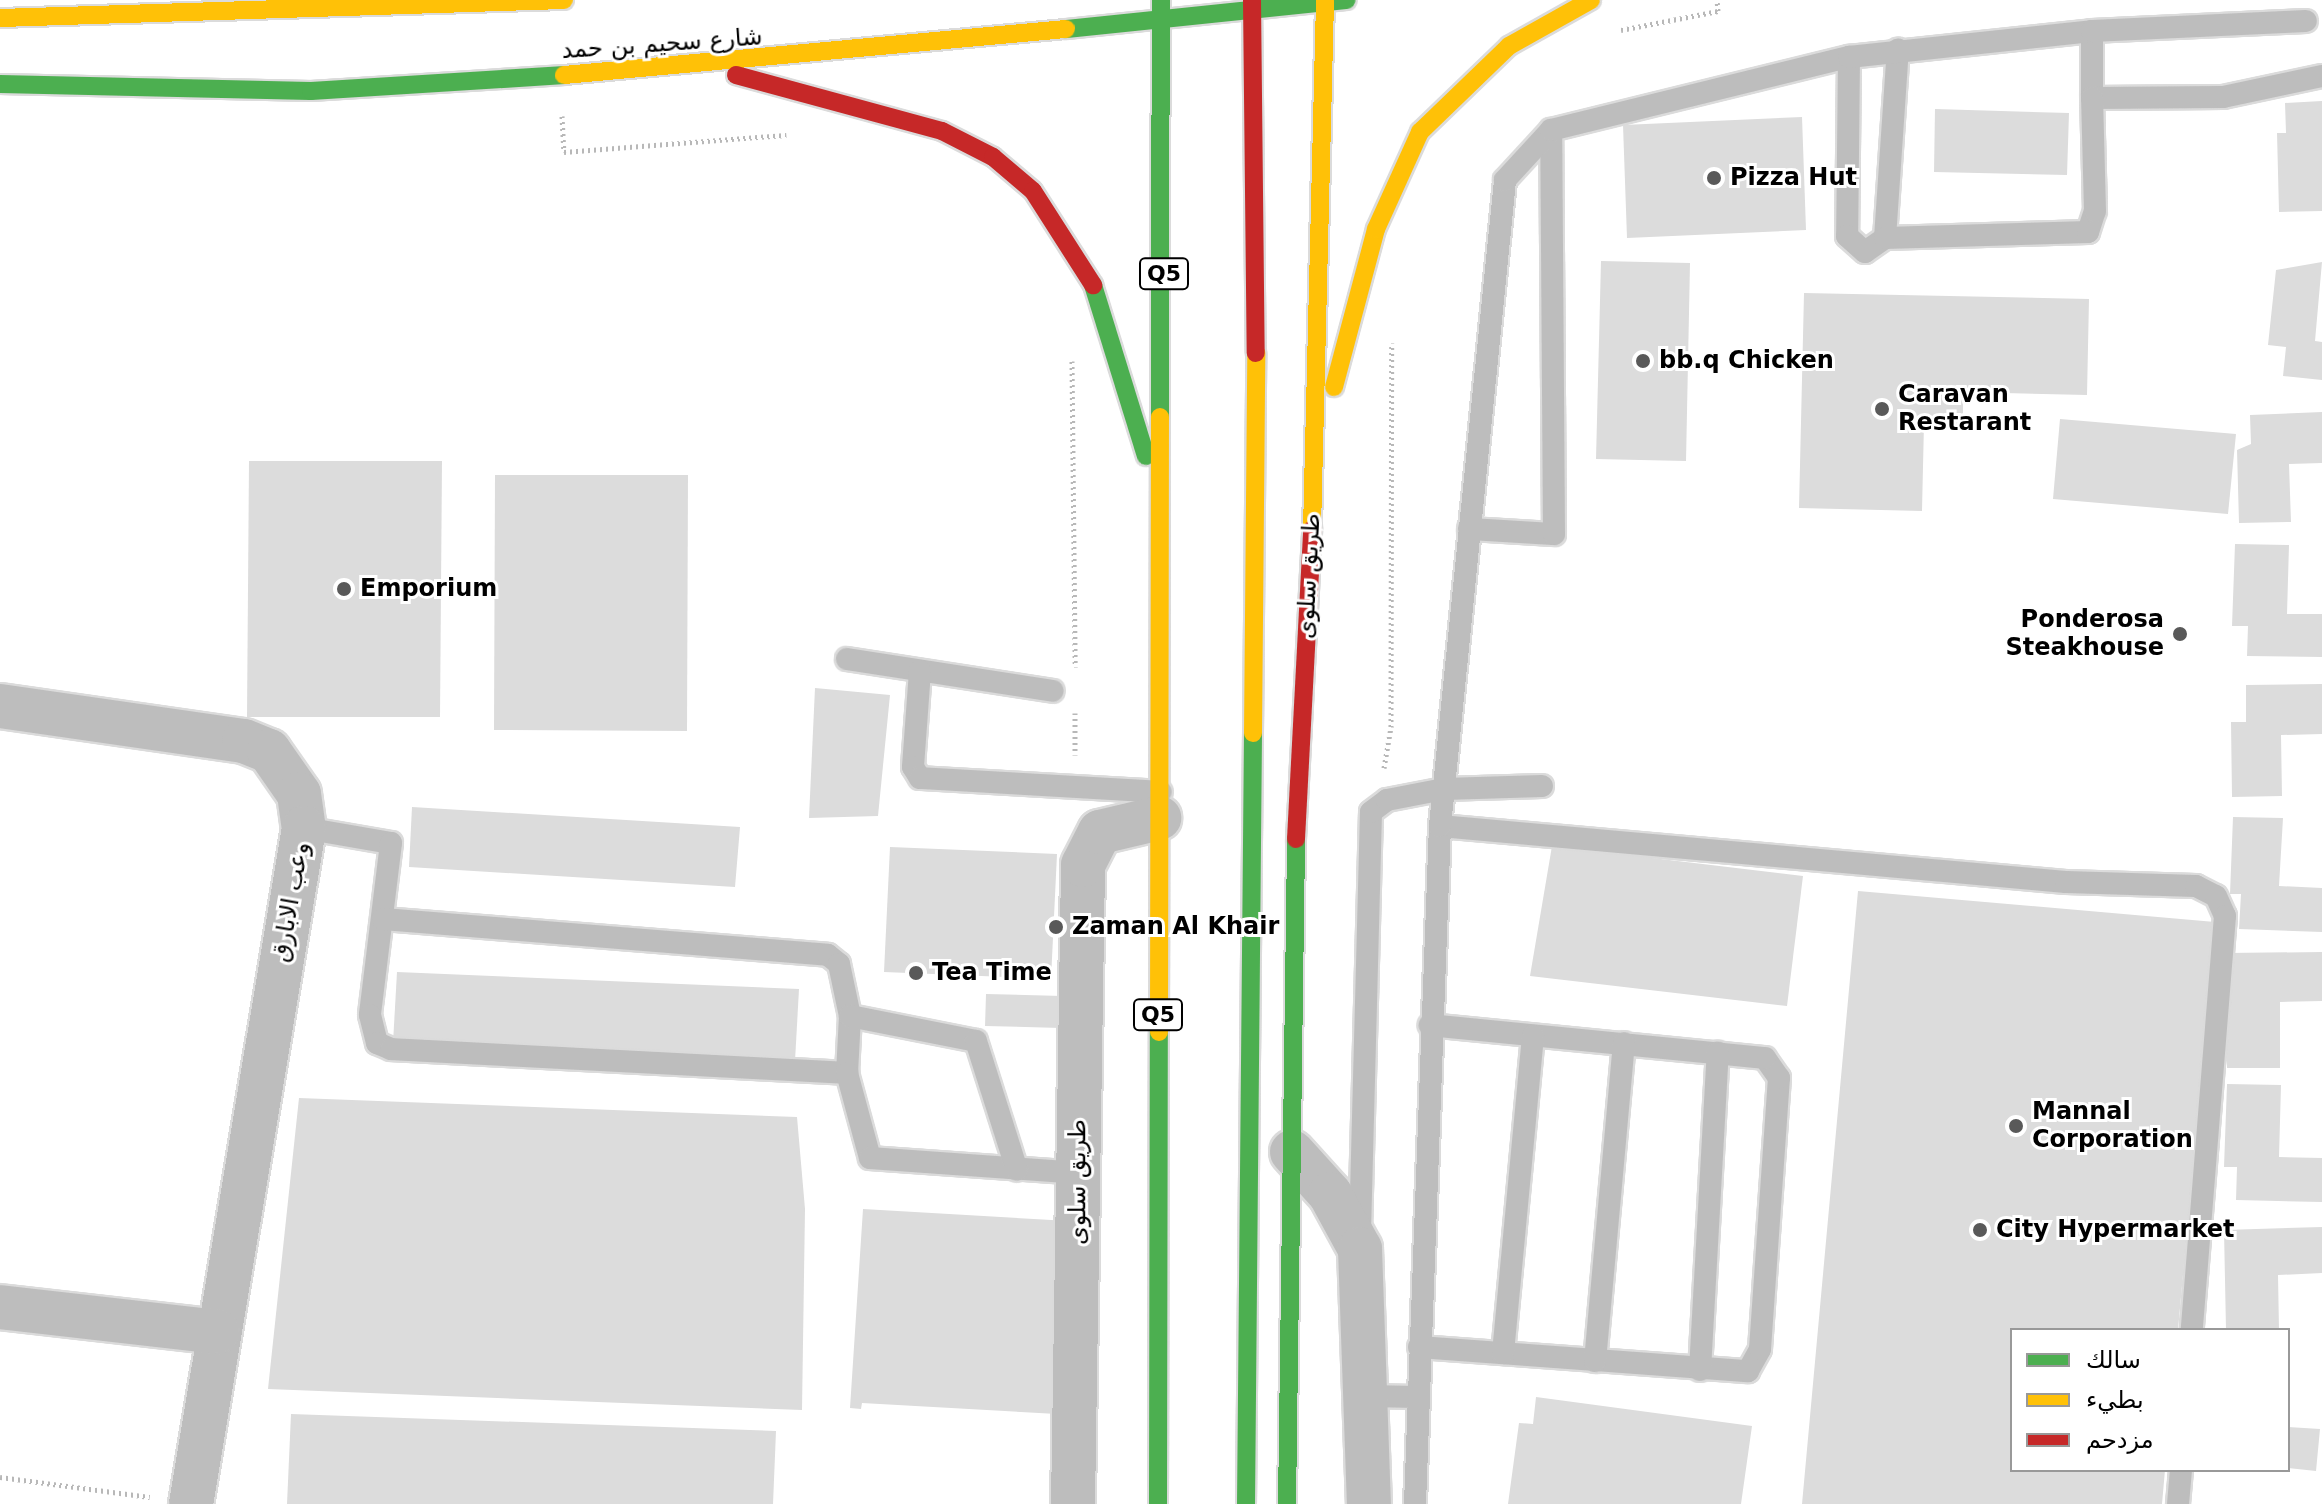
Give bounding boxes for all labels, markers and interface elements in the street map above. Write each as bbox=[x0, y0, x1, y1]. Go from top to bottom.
street label: شارع سحيم بن حمد bbox=[561, 23, 763, 65]
place label: Pizza Hut bbox=[1730, 164, 1857, 192]
marker: Pizza Hut bbox=[1705, 169, 1723, 187]
road number: Q5 bbox=[1138, 256, 1190, 292]
place label: bb.q Chicken bbox=[1659, 347, 1834, 375]
marker: bb.q Chicken bbox=[1634, 352, 1652, 370]
place label: Caravan Restarant bbox=[1898, 381, 2031, 437]
marker: Caravan Restarant bbox=[1873, 400, 1891, 418]
street label: طريق سلوى bbox=[1291, 512, 1327, 640]
place label: Emporium bbox=[360, 575, 497, 603]
marker: Emporium bbox=[335, 580, 353, 598]
place label: Ponderosa Steakhouse bbox=[2006, 606, 2164, 662]
marker: Ponderosa Steakhouse bbox=[2171, 625, 2189, 643]
street label: وعب الابارق bbox=[266, 840, 316, 964]
place label: Zaman Al Khair bbox=[1072, 913, 1279, 941]
marker: Zaman Al Khair bbox=[1047, 918, 1065, 936]
place label: Tea Time bbox=[932, 959, 1052, 987]
marker: Tea Time bbox=[907, 964, 925, 982]
road number: Q5 bbox=[1132, 997, 1184, 1033]
place label: Mannal Corporation bbox=[2032, 1098, 2193, 1154]
marker: Mannal Corporation bbox=[2007, 1117, 2025, 1135]
street label: طريق سلوى bbox=[1064, 1119, 1092, 1245]
place label: City Hypermarket bbox=[1996, 1216, 2234, 1244]
marker: City Hypermarket bbox=[1971, 1221, 1989, 1239]
legend bbox=[2010, 1328, 2290, 1472]
text: سالك bbox=[2086, 1346, 2141, 1374]
text: بطيء bbox=[2086, 1386, 2144, 1414]
text: مزدحم bbox=[2086, 1426, 2154, 1454]

